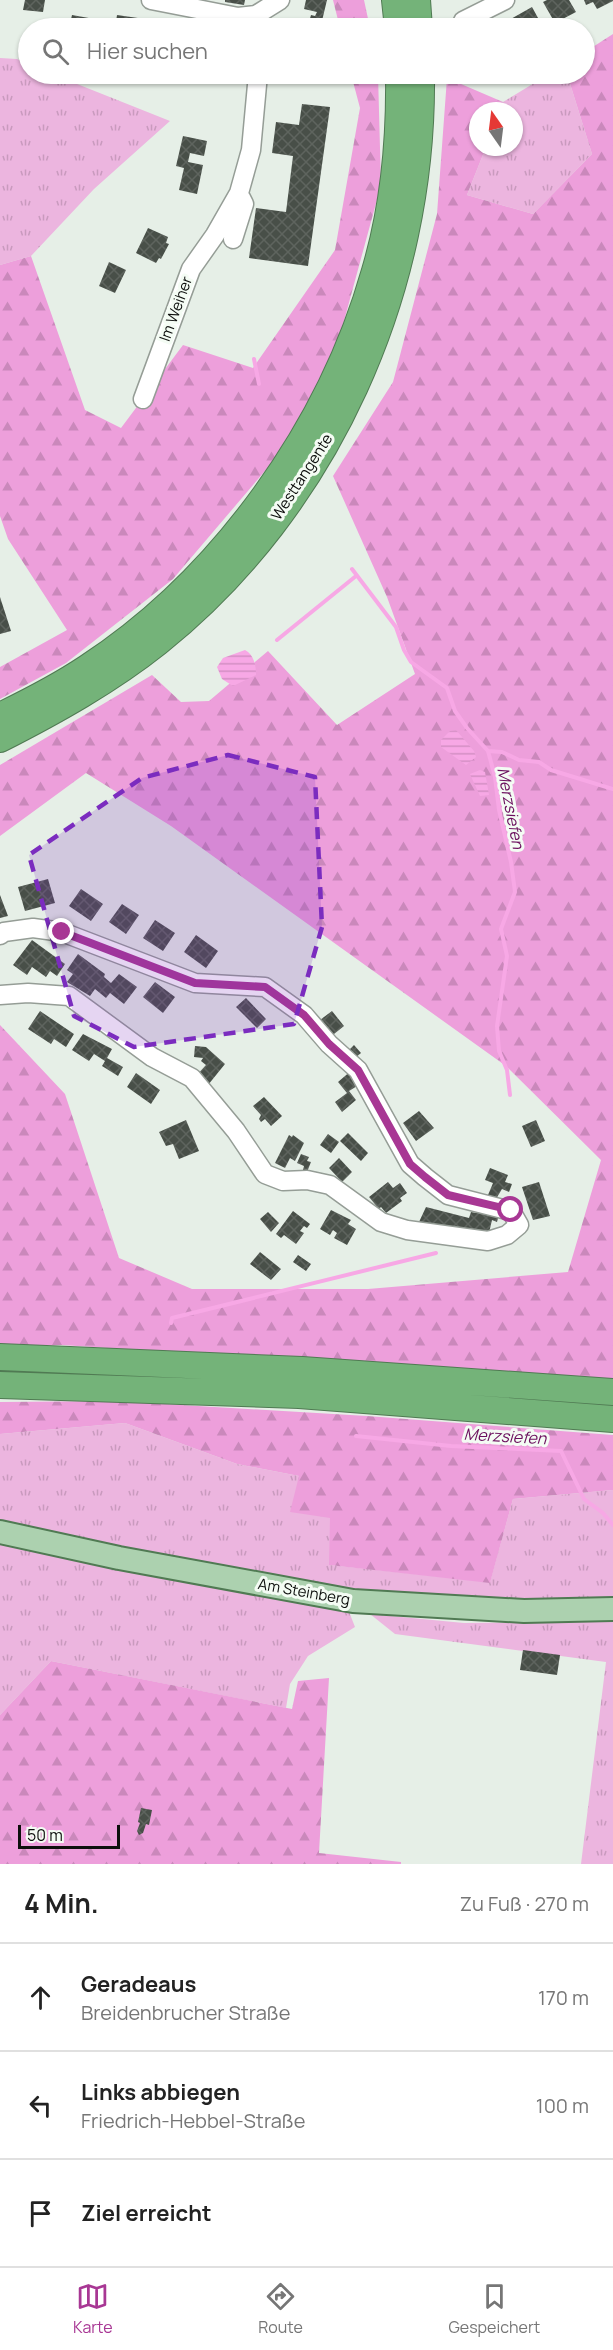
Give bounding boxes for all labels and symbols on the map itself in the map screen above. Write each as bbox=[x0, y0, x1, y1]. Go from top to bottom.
north arrow bbox=[469, 102, 523, 156]
street label: Im Weiher bbox=[154, 273, 197, 344]
street label: Westtangente bbox=[266, 429, 337, 524]
water label: Merzsiefen bbox=[492, 765, 530, 851]
route end bbox=[48, 918, 74, 944]
route start bbox=[497, 1196, 523, 1222]
water label: Merzsiefen bbox=[463, 1423, 547, 1449]
street label: Am Steinberg bbox=[256, 1573, 352, 1610]
scale bar bbox=[18, 1822, 120, 1850]

